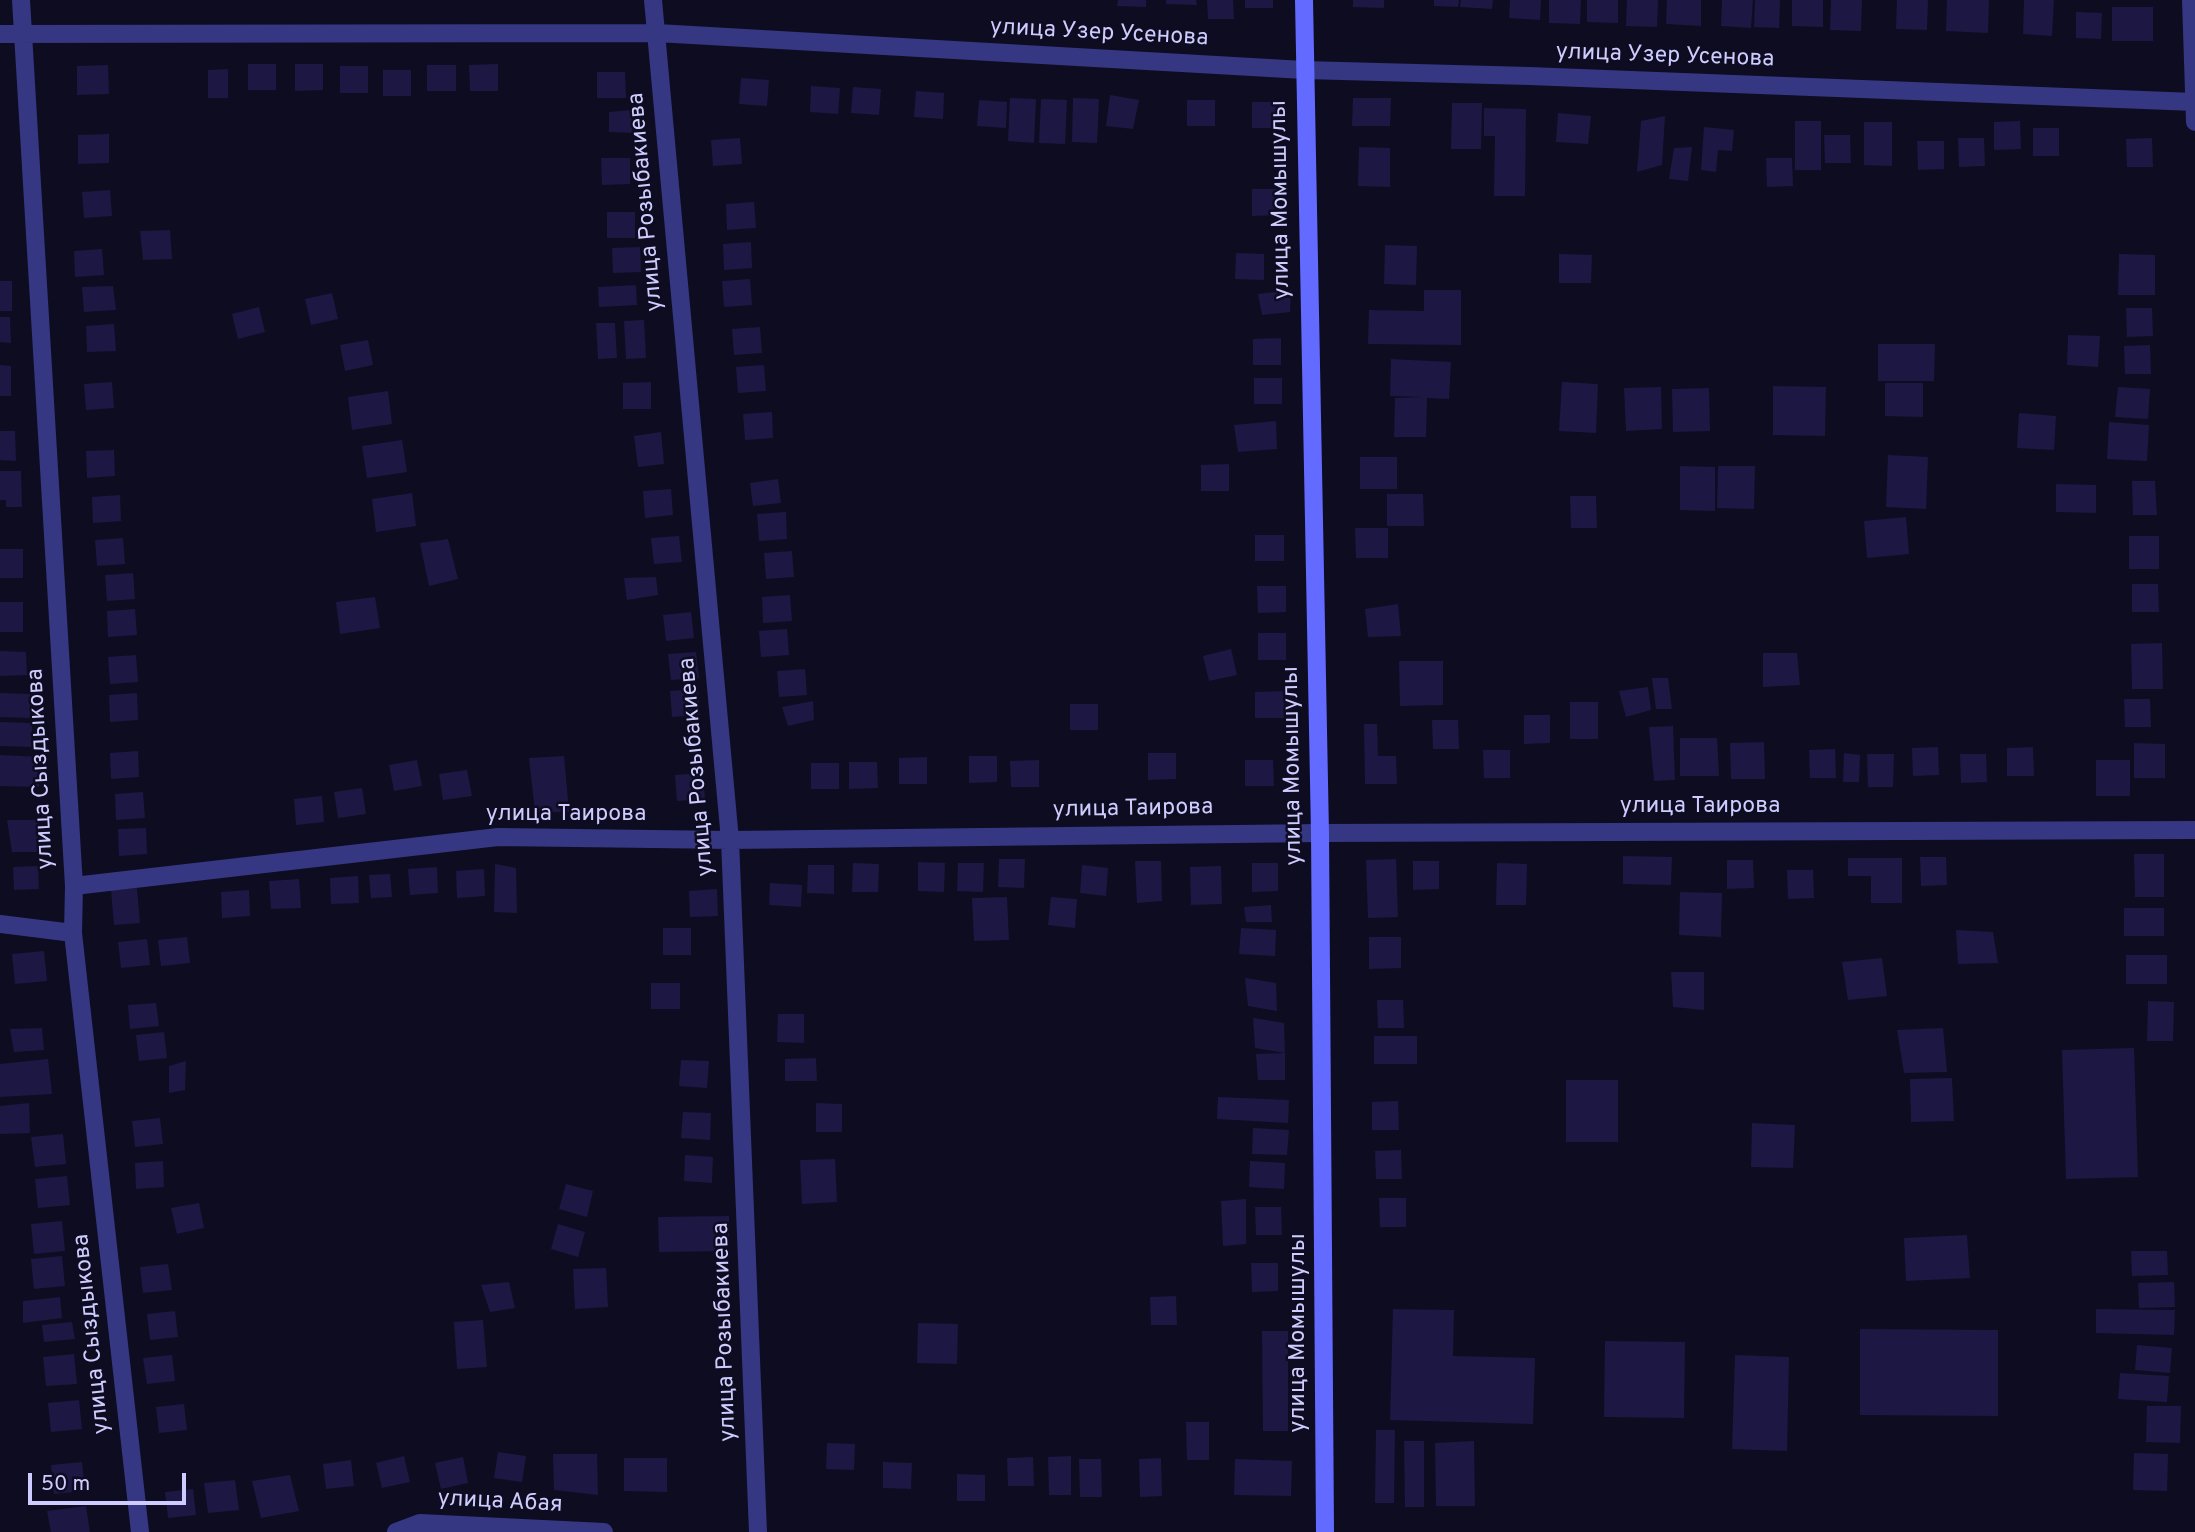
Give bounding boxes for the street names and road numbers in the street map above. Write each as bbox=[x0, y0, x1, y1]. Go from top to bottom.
street label: улица Узер Усенова bbox=[989, 14, 1209, 54]
street label: улица Узер Усенова bbox=[1555, 39, 1775, 75]
street label: улица Розыбакиева bbox=[624, 91, 670, 313]
street label: улица Момышулы bbox=[1266, 100, 1298, 300]
street label: улица Розыбакиева bbox=[675, 656, 721, 878]
street label: улица Момышулы bbox=[1278, 666, 1310, 866]
street label: улица Сыздыкова bbox=[23, 668, 61, 870]
street label: улица Таирова bbox=[1620, 793, 1780, 821]
street label: улица Таирова bbox=[1052, 795, 1214, 825]
street label: улица Таирова bbox=[486, 801, 646, 829]
street label: улица Розыбакиева bbox=[708, 1222, 744, 1442]
street label: улица Сыздыкова bbox=[69, 1232, 117, 1436]
street label: улица Момышулы bbox=[1285, 1233, 1313, 1433]
street label: улица Абая bbox=[437, 1486, 563, 1520]

